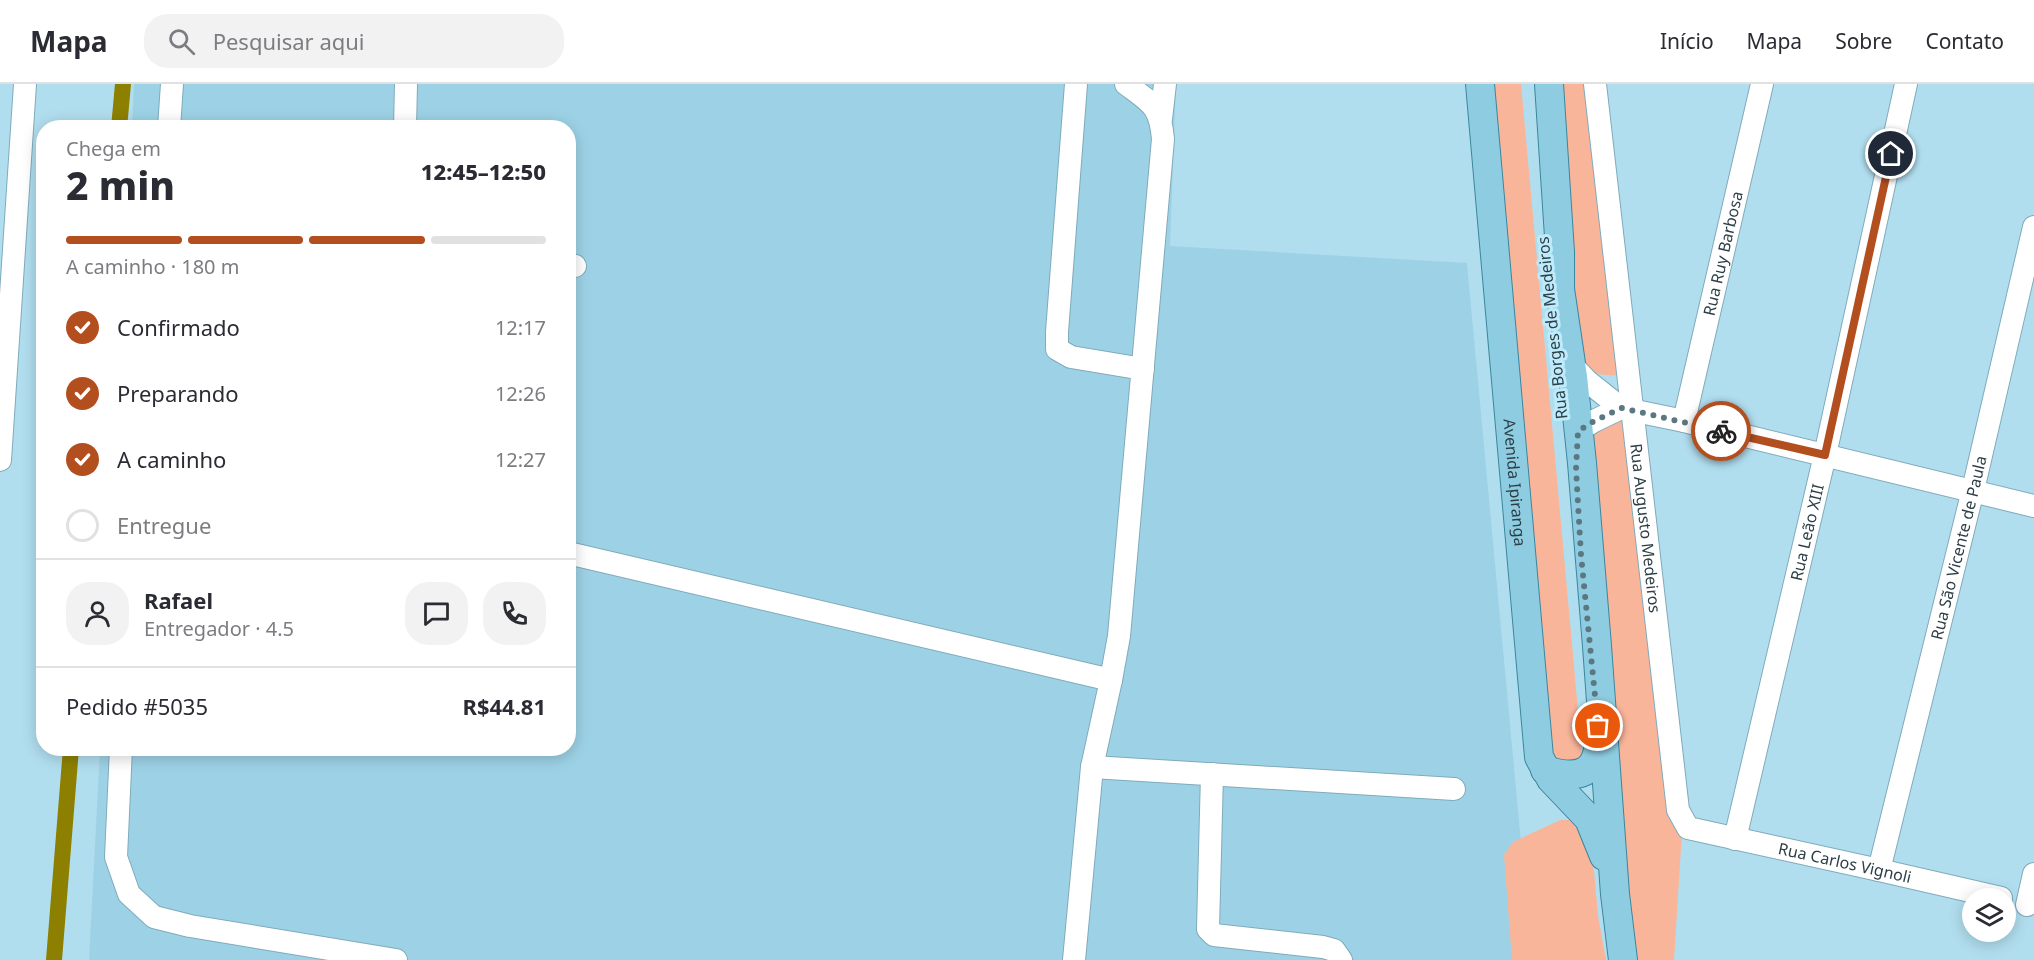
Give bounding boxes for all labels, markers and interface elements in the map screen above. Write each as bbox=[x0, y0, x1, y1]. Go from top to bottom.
search box bbox=[144, 14, 564, 68]
text: Mapa bbox=[30, 22, 108, 60]
icon: search bbox=[165, 25, 198, 58]
text: Pesquisar aqui bbox=[213, 26, 365, 56]
text: Início bbox=[1660, 27, 1714, 55]
text: Mapa bbox=[1747, 27, 1802, 55]
text: Sobre bbox=[1835, 27, 1892, 55]
text: Contato bbox=[1925, 27, 2004, 55]
pin bbox=[1865, 128, 1916, 179]
text: Chega em bbox=[66, 135, 161, 162]
icon: home bbox=[1874, 137, 1907, 170]
text: 12:45–12:50 bbox=[421, 156, 546, 186]
text: 2 min bbox=[66, 158, 175, 211]
street label: Rua Ruy Barbosa bbox=[1698, 189, 1748, 318]
street label: Rua Borges de Medeiros bbox=[1531, 236, 1573, 420]
text: A caminho · 180 m bbox=[66, 253, 239, 280]
icon: check bbox=[66, 311, 99, 344]
text: Confirmado bbox=[117, 312, 240, 342]
text: 12:17 bbox=[495, 314, 546, 341]
icon: check bbox=[66, 377, 99, 410]
text: Preparando bbox=[117, 378, 239, 408]
text: 12:26 bbox=[495, 380, 546, 407]
courier bbox=[1691, 401, 1751, 461]
icon: bike bbox=[1705, 415, 1738, 448]
street label: Avenida Ipiranga bbox=[1498, 418, 1531, 547]
street label: Rua Augusto Medeiros bbox=[1625, 442, 1666, 614]
icon: check bbox=[66, 443, 99, 476]
text: A caminho bbox=[117, 444, 226, 474]
text: 12:27 bbox=[495, 446, 546, 473]
street label: Rua São Vicente de Paula bbox=[1925, 454, 1992, 642]
street label: Rua Leão XIII bbox=[1785, 482, 1829, 583]
text: Entregue bbox=[117, 510, 211, 540]
button: person bbox=[66, 582, 129, 645]
button: chat bbox=[405, 582, 468, 645]
button: phone bbox=[483, 582, 546, 645]
text: Rafael bbox=[144, 585, 213, 615]
text: Entregador · 4.5 bbox=[144, 615, 294, 642]
text: Pedido #5035 bbox=[66, 691, 208, 721]
text: R$44.81 bbox=[462, 691, 546, 721]
pin bbox=[1572, 700, 1623, 751]
icon: bag bbox=[1581, 709, 1614, 742]
street label: Rua Carlos Vignoli bbox=[1776, 837, 1914, 888]
map controls bbox=[1962, 888, 2016, 942]
button: layers bbox=[1962, 888, 2016, 942]

